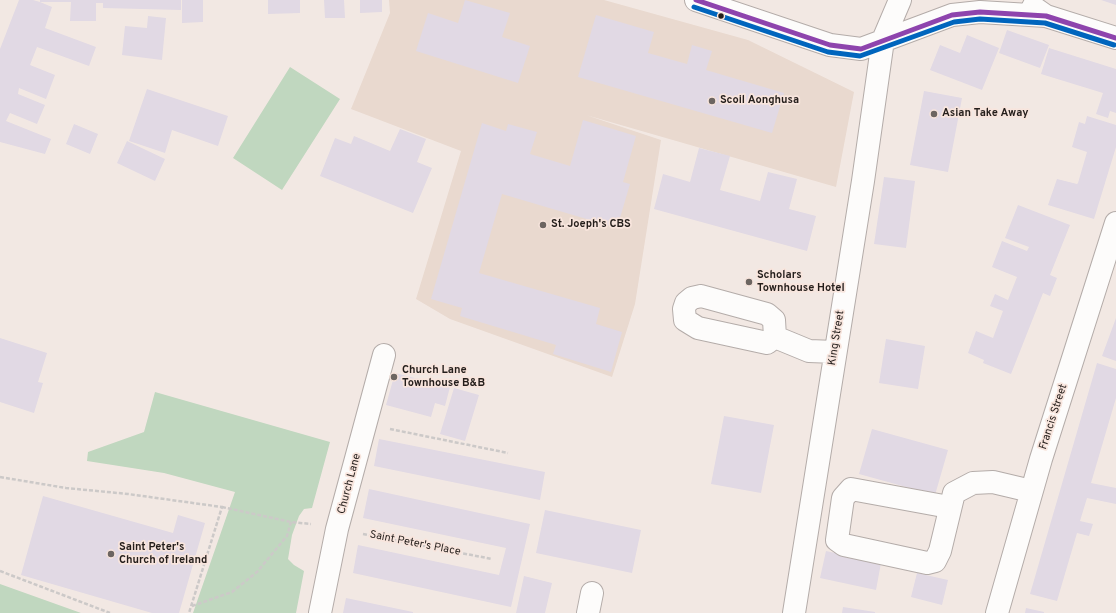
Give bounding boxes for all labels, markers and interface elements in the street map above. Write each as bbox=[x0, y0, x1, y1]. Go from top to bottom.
unlabelled marker bbox=[716, 11, 726, 21]
place label: Scoil Aonghusa bbox=[720, 94, 799, 108]
marker: Scoil Aonghusa bbox=[707, 96, 717, 106]
place label: Asian Take Away bbox=[942, 107, 1028, 121]
marker: Asian Take Away bbox=[929, 109, 939, 119]
place label: St. Joeph's CBS bbox=[551, 218, 631, 232]
marker: St. Joeph's CBS bbox=[538, 220, 548, 230]
place label: Scholars Townhouse Hotel bbox=[757, 269, 845, 295]
marker: Scholars Townhouse Hotel bbox=[744, 277, 754, 287]
street label: King Street bbox=[826, 310, 848, 366]
place label: Church Lane Townhouse B&B bbox=[402, 364, 485, 390]
marker: Church Lane Townhouse B&B bbox=[389, 372, 399, 382]
street label: Francis Street bbox=[1037, 383, 1071, 451]
street label: Church Lane bbox=[336, 452, 364, 516]
street label: Saint Peter's Place bbox=[368, 529, 462, 559]
place label: Saint Peter's Church of Ireland bbox=[119, 541, 207, 567]
marker: Saint Peter's Church of Ireland bbox=[106, 549, 116, 559]

